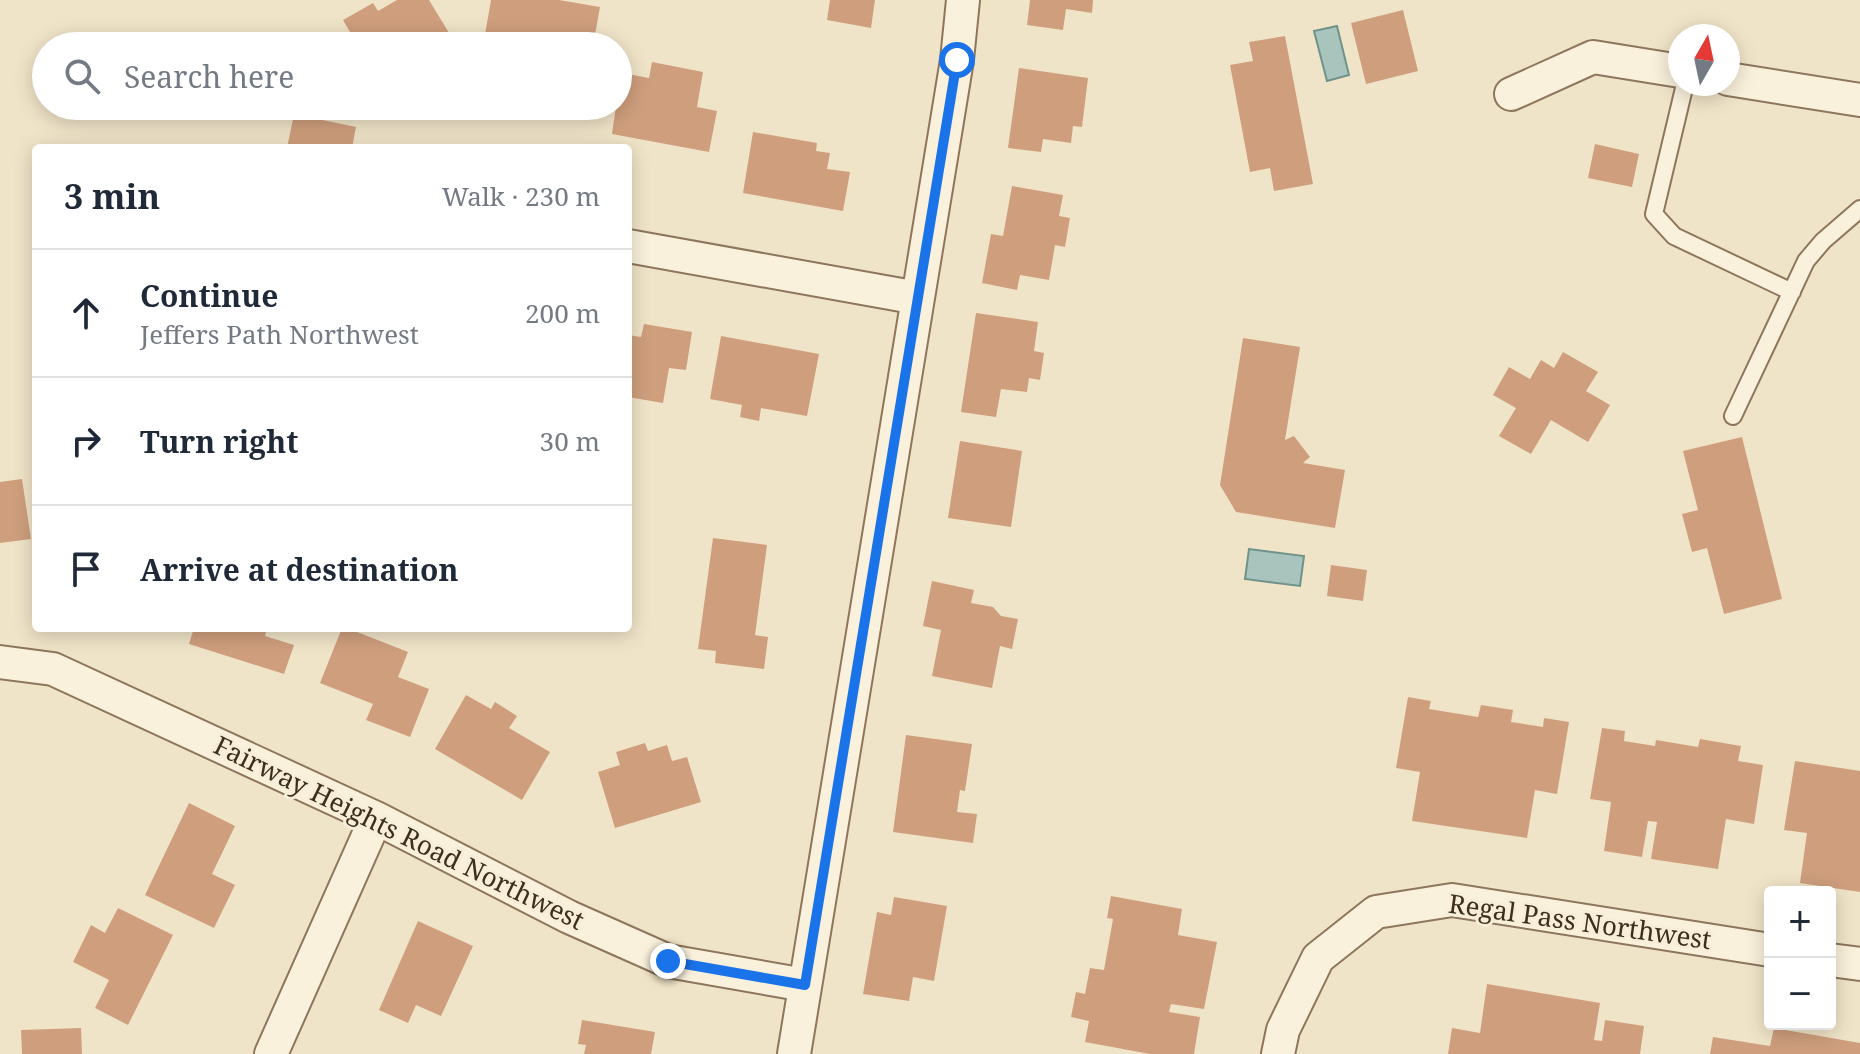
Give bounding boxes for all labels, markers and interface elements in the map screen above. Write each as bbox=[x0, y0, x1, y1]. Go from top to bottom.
north arrow bbox=[1668, 24, 1740, 96]
search box bbox=[32, 32, 632, 120]
route start bbox=[939, 42, 975, 78]
icon: search bbox=[60, 54, 104, 98]
text: Search here bbox=[124, 56, 294, 97]
text: 3 min bbox=[64, 173, 160, 219]
text: Walk · 230 m bbox=[442, 178, 600, 214]
text: Continue bbox=[140, 275, 278, 316]
icon: ahead bbox=[64, 291, 108, 335]
text: 200 m bbox=[525, 295, 600, 331]
text: Jeffers Path Northwest bbox=[140, 316, 419, 352]
icon: right bbox=[64, 419, 108, 463]
text: Turn right bbox=[140, 421, 298, 462]
text: 30 m bbox=[540, 423, 600, 459]
icon: arrive bbox=[64, 547, 108, 591]
text: Arrive at destination bbox=[140, 549, 459, 590]
street label: Fairway Heights Road Northwest bbox=[208, 727, 591, 938]
street label: Regal Pass Northwest bbox=[1446, 885, 1714, 957]
map controls bbox=[1764, 886, 1836, 1030]
button: + bbox=[1764, 886, 1836, 958]
route end bbox=[650, 943, 686, 979]
button: − bbox=[1764, 958, 1836, 1030]

